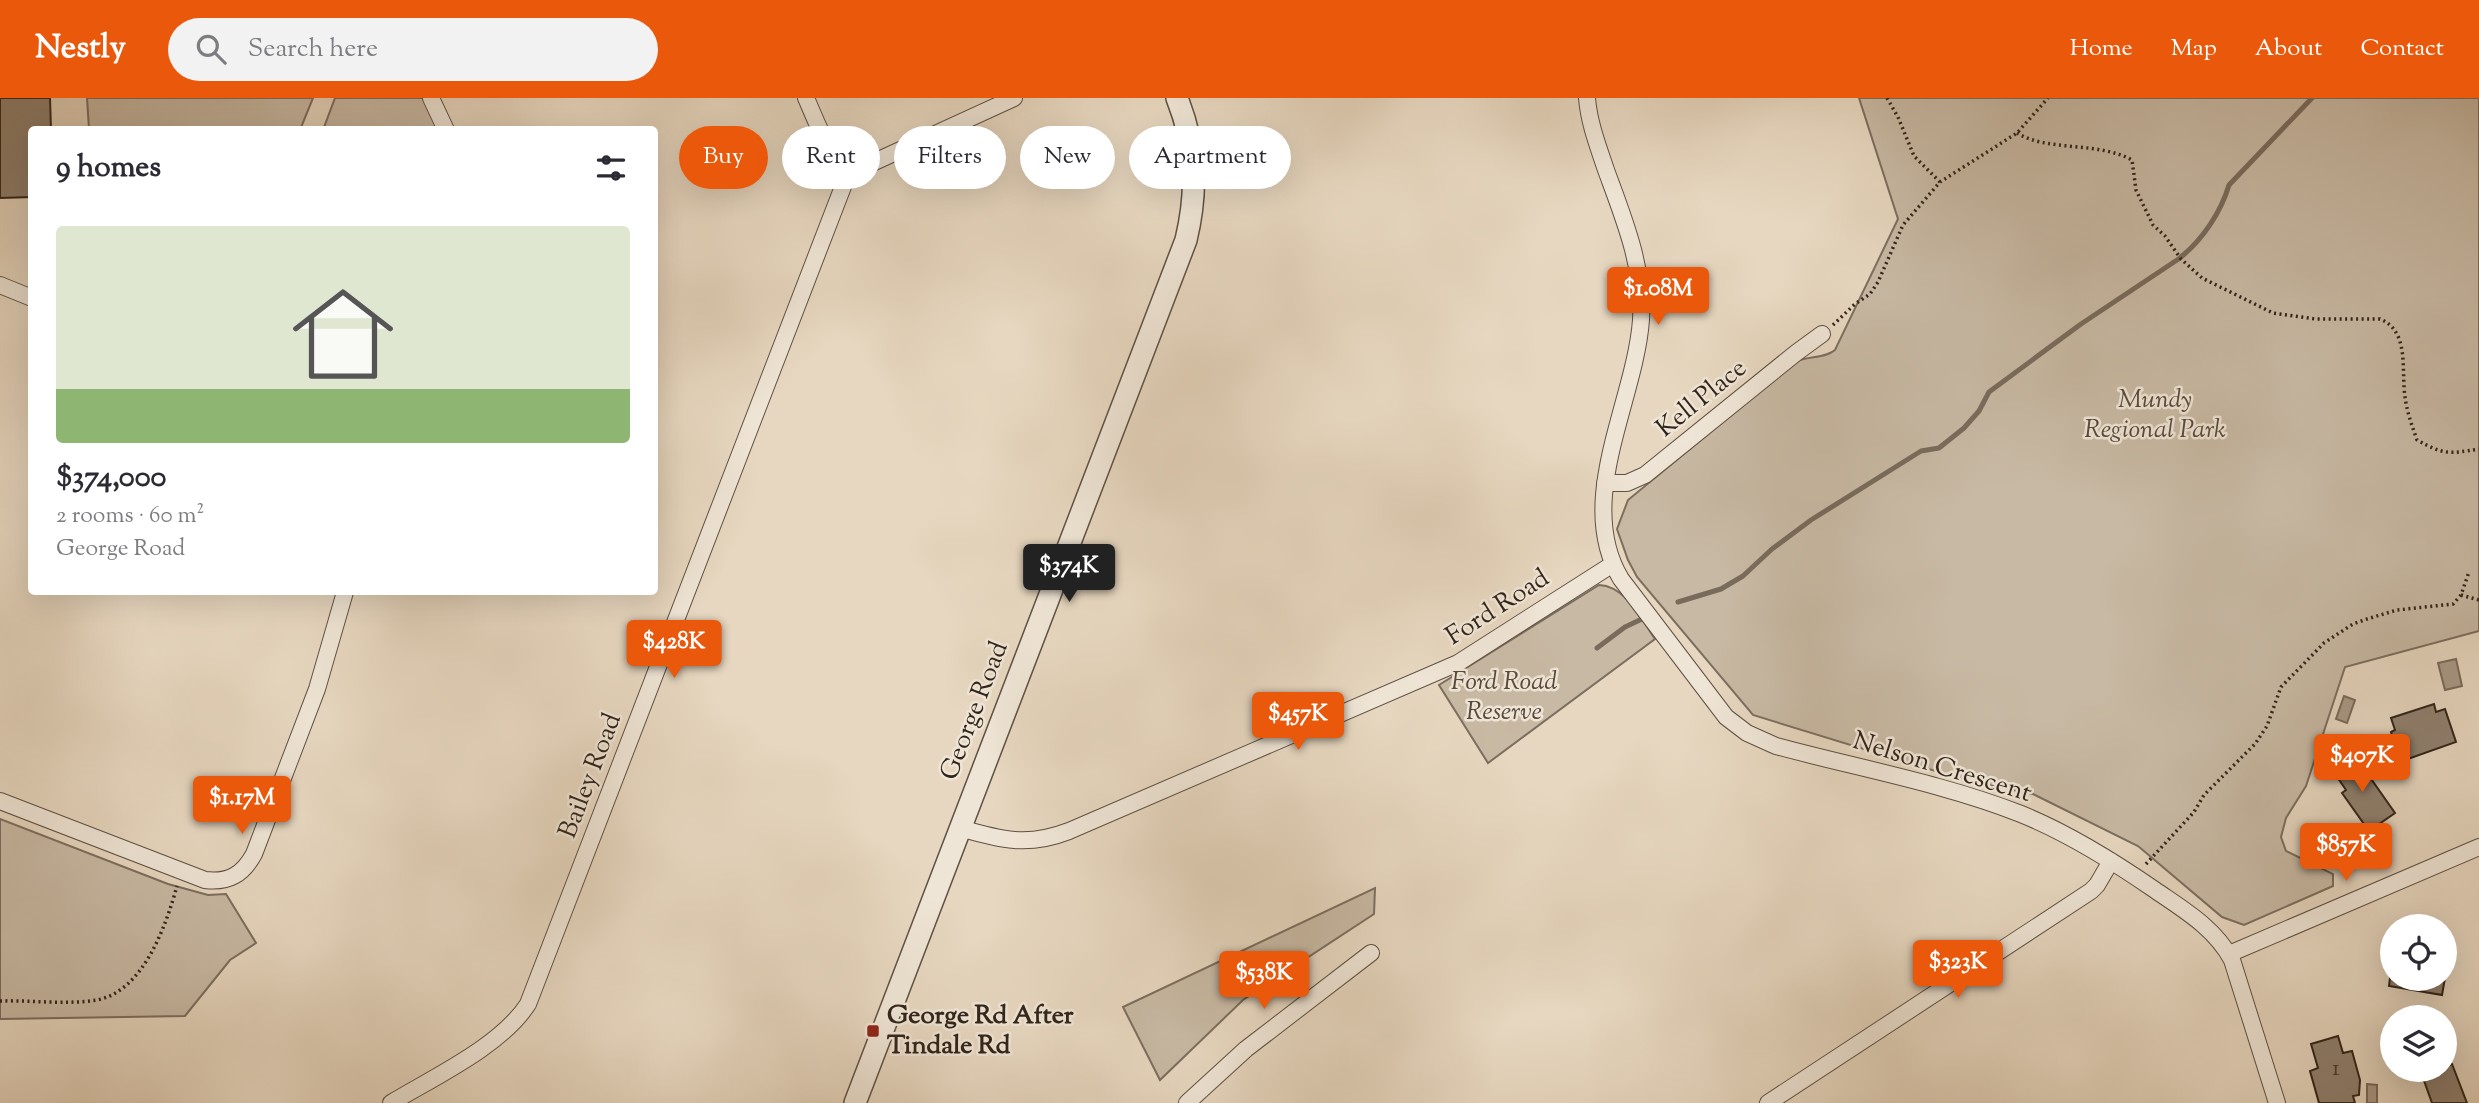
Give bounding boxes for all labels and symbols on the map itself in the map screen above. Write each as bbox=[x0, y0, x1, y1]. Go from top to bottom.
pin: $1.08M bbox=[1601, 268, 1715, 327]
street label: Kell Place bbox=[1649, 351, 1755, 447]
park label: Mundy Regional Park bbox=[2084, 382, 2226, 449]
pin: $374K bbox=[1020, 545, 1118, 604]
street label: Ford Road bbox=[1439, 561, 1557, 655]
pin: $428K bbox=[625, 620, 723, 680]
street label: George Road bbox=[932, 636, 1019, 786]
park label: Ford Road Reserve bbox=[1451, 664, 1557, 731]
pin: $457K bbox=[1249, 692, 1347, 752]
street label: Bailey Road bbox=[550, 708, 632, 844]
street label: Nelson Crescent bbox=[1848, 723, 2036, 813]
pin: $407K bbox=[2313, 734, 2411, 794]
pin: $1.17M bbox=[185, 776, 299, 836]
pin: $857K bbox=[2297, 824, 2395, 883]
pin: $323K bbox=[1909, 940, 2007, 1000]
pin: $538K bbox=[1215, 951, 1313, 1011]
place label: George Rd After Tindale Rd bbox=[887, 998, 1074, 1065]
marker: George Rd After Tindale Rd bbox=[865, 1023, 881, 1039]
house number: 1 bbox=[2332, 1053, 2340, 1086]

